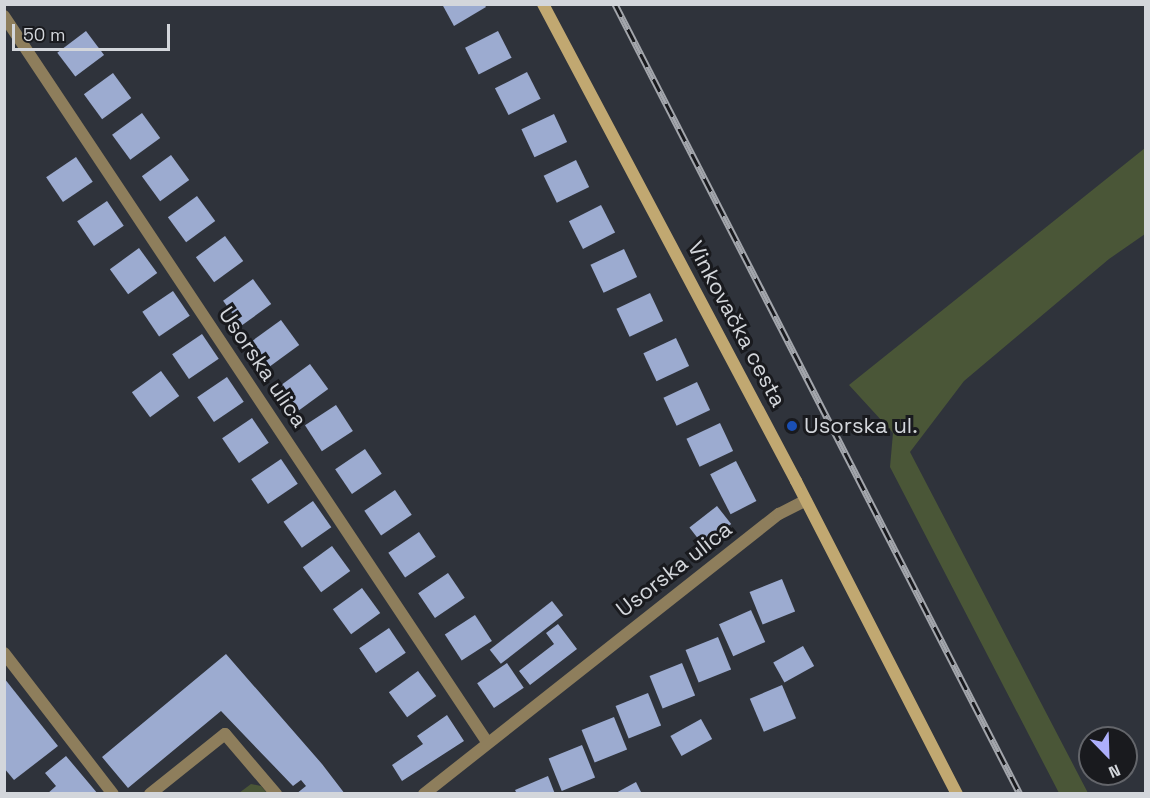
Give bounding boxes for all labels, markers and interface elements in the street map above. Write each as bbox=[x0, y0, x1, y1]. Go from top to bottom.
scale bar bbox=[15, 12, 172, 50]
text: 50 m bbox=[23, 23, 65, 46]
street label: Vinkovačka cesta bbox=[682, 237, 792, 411]
street label: Usorska ulica bbox=[213, 302, 313, 432]
place label: Usorska ul. bbox=[804, 413, 918, 439]
marker: Usorska ul. bbox=[785, 419, 799, 433]
street label: Usorska ulica bbox=[611, 516, 737, 622]
north arrow bbox=[1078, 726, 1138, 786]
text: N bbox=[1105, 759, 1123, 783]

